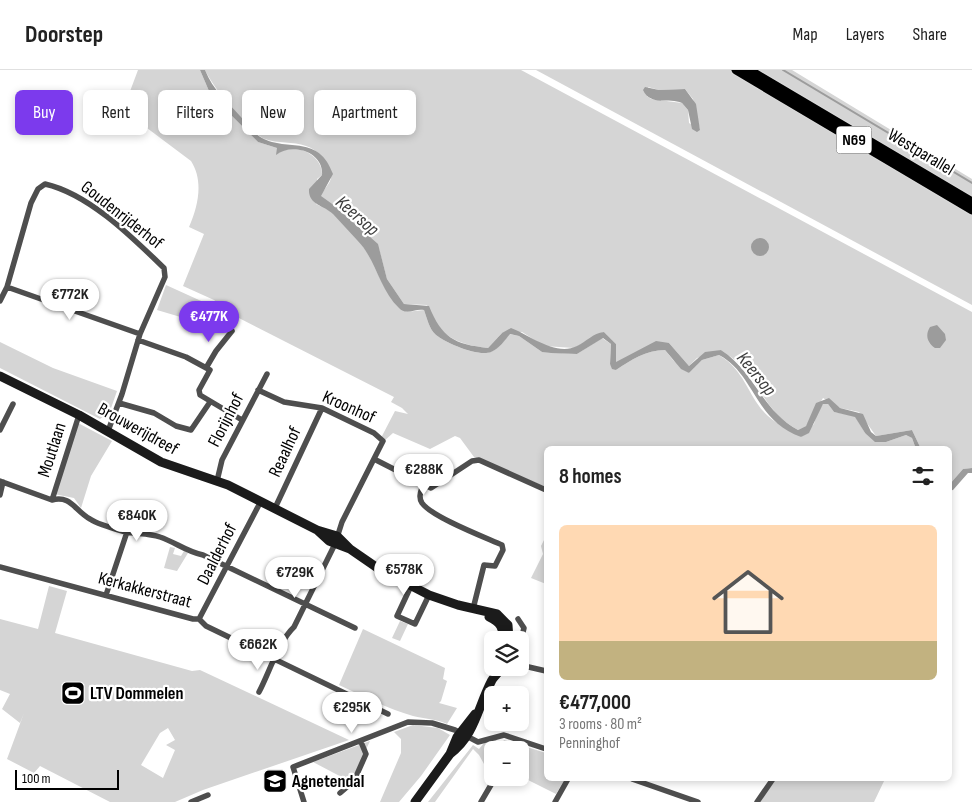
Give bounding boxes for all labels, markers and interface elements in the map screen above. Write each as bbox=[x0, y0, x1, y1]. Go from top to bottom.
text: Doorstep bbox=[25, 20, 103, 49]
text: Map bbox=[793, 24, 818, 45]
text: Layers bbox=[846, 24, 885, 45]
text: Share bbox=[913, 24, 947, 45]
chip: Buy bbox=[15, 90, 73, 135]
chip: Rent bbox=[83, 90, 148, 135]
chip: Filters bbox=[158, 90, 232, 135]
chip: New bbox=[242, 90, 304, 135]
chip: Apartment bbox=[314, 90, 416, 135]
street label: Westparallel bbox=[884, 124, 958, 180]
road number: N69 bbox=[836, 126, 872, 154]
street label: Goudenrijderhof bbox=[77, 176, 168, 254]
water label: Keersop bbox=[331, 191, 384, 241]
pin: €772K bbox=[35, 278, 105, 321]
text: €772K bbox=[51, 285, 89, 304]
pin: €477K bbox=[174, 300, 244, 343]
text: €477K bbox=[190, 307, 228, 326]
water label: Keersop bbox=[731, 347, 781, 401]
street label: Kroonhof bbox=[319, 386, 380, 428]
street label: Florijnhof bbox=[204, 389, 249, 450]
street label: Brouwerijdreef bbox=[94, 398, 183, 460]
street label: Moutlaan bbox=[33, 420, 71, 480]
street label: Reaalhof bbox=[264, 423, 306, 480]
pin: €288K bbox=[389, 454, 459, 496]
text: €288K bbox=[405, 460, 443, 479]
icon: filters bbox=[909, 462, 937, 490]
text: 8 homes bbox=[559, 464, 622, 489]
pin: €840K bbox=[102, 500, 172, 542]
text: €840K bbox=[118, 506, 156, 525]
street label: Daalderhof bbox=[193, 519, 242, 588]
pin: €578K bbox=[369, 554, 439, 596]
pin: €729K bbox=[260, 556, 330, 599]
icon: home bbox=[703, 557, 793, 647]
text: €578K bbox=[385, 560, 423, 579]
text: €729K bbox=[276, 563, 314, 582]
street label: Kerkakkerstraat bbox=[96, 567, 194, 613]
pin: €662K bbox=[223, 628, 293, 671]
map controls bbox=[484, 631, 529, 786]
button: layers bbox=[484, 631, 529, 676]
text: €662K bbox=[239, 635, 277, 654]
sports icon: LTV Dommelen bbox=[60, 680, 86, 706]
place label: LTV Dommelen bbox=[90, 683, 184, 704]
button: + bbox=[484, 686, 529, 731]
text: €477,000 bbox=[559, 690, 631, 715]
pin: €295K bbox=[317, 692, 387, 734]
text: €295K bbox=[333, 698, 371, 717]
text: 3 rooms · 80 m² bbox=[559, 715, 642, 734]
text: Penninghof bbox=[559, 734, 620, 753]
button: − bbox=[484, 741, 529, 786]
scale bar bbox=[15, 767, 119, 790]
school or university icon: Agnetendal bbox=[262, 768, 288, 794]
text: 100 m bbox=[22, 770, 51, 787]
place label: Agnetendal bbox=[291, 771, 364, 792]

